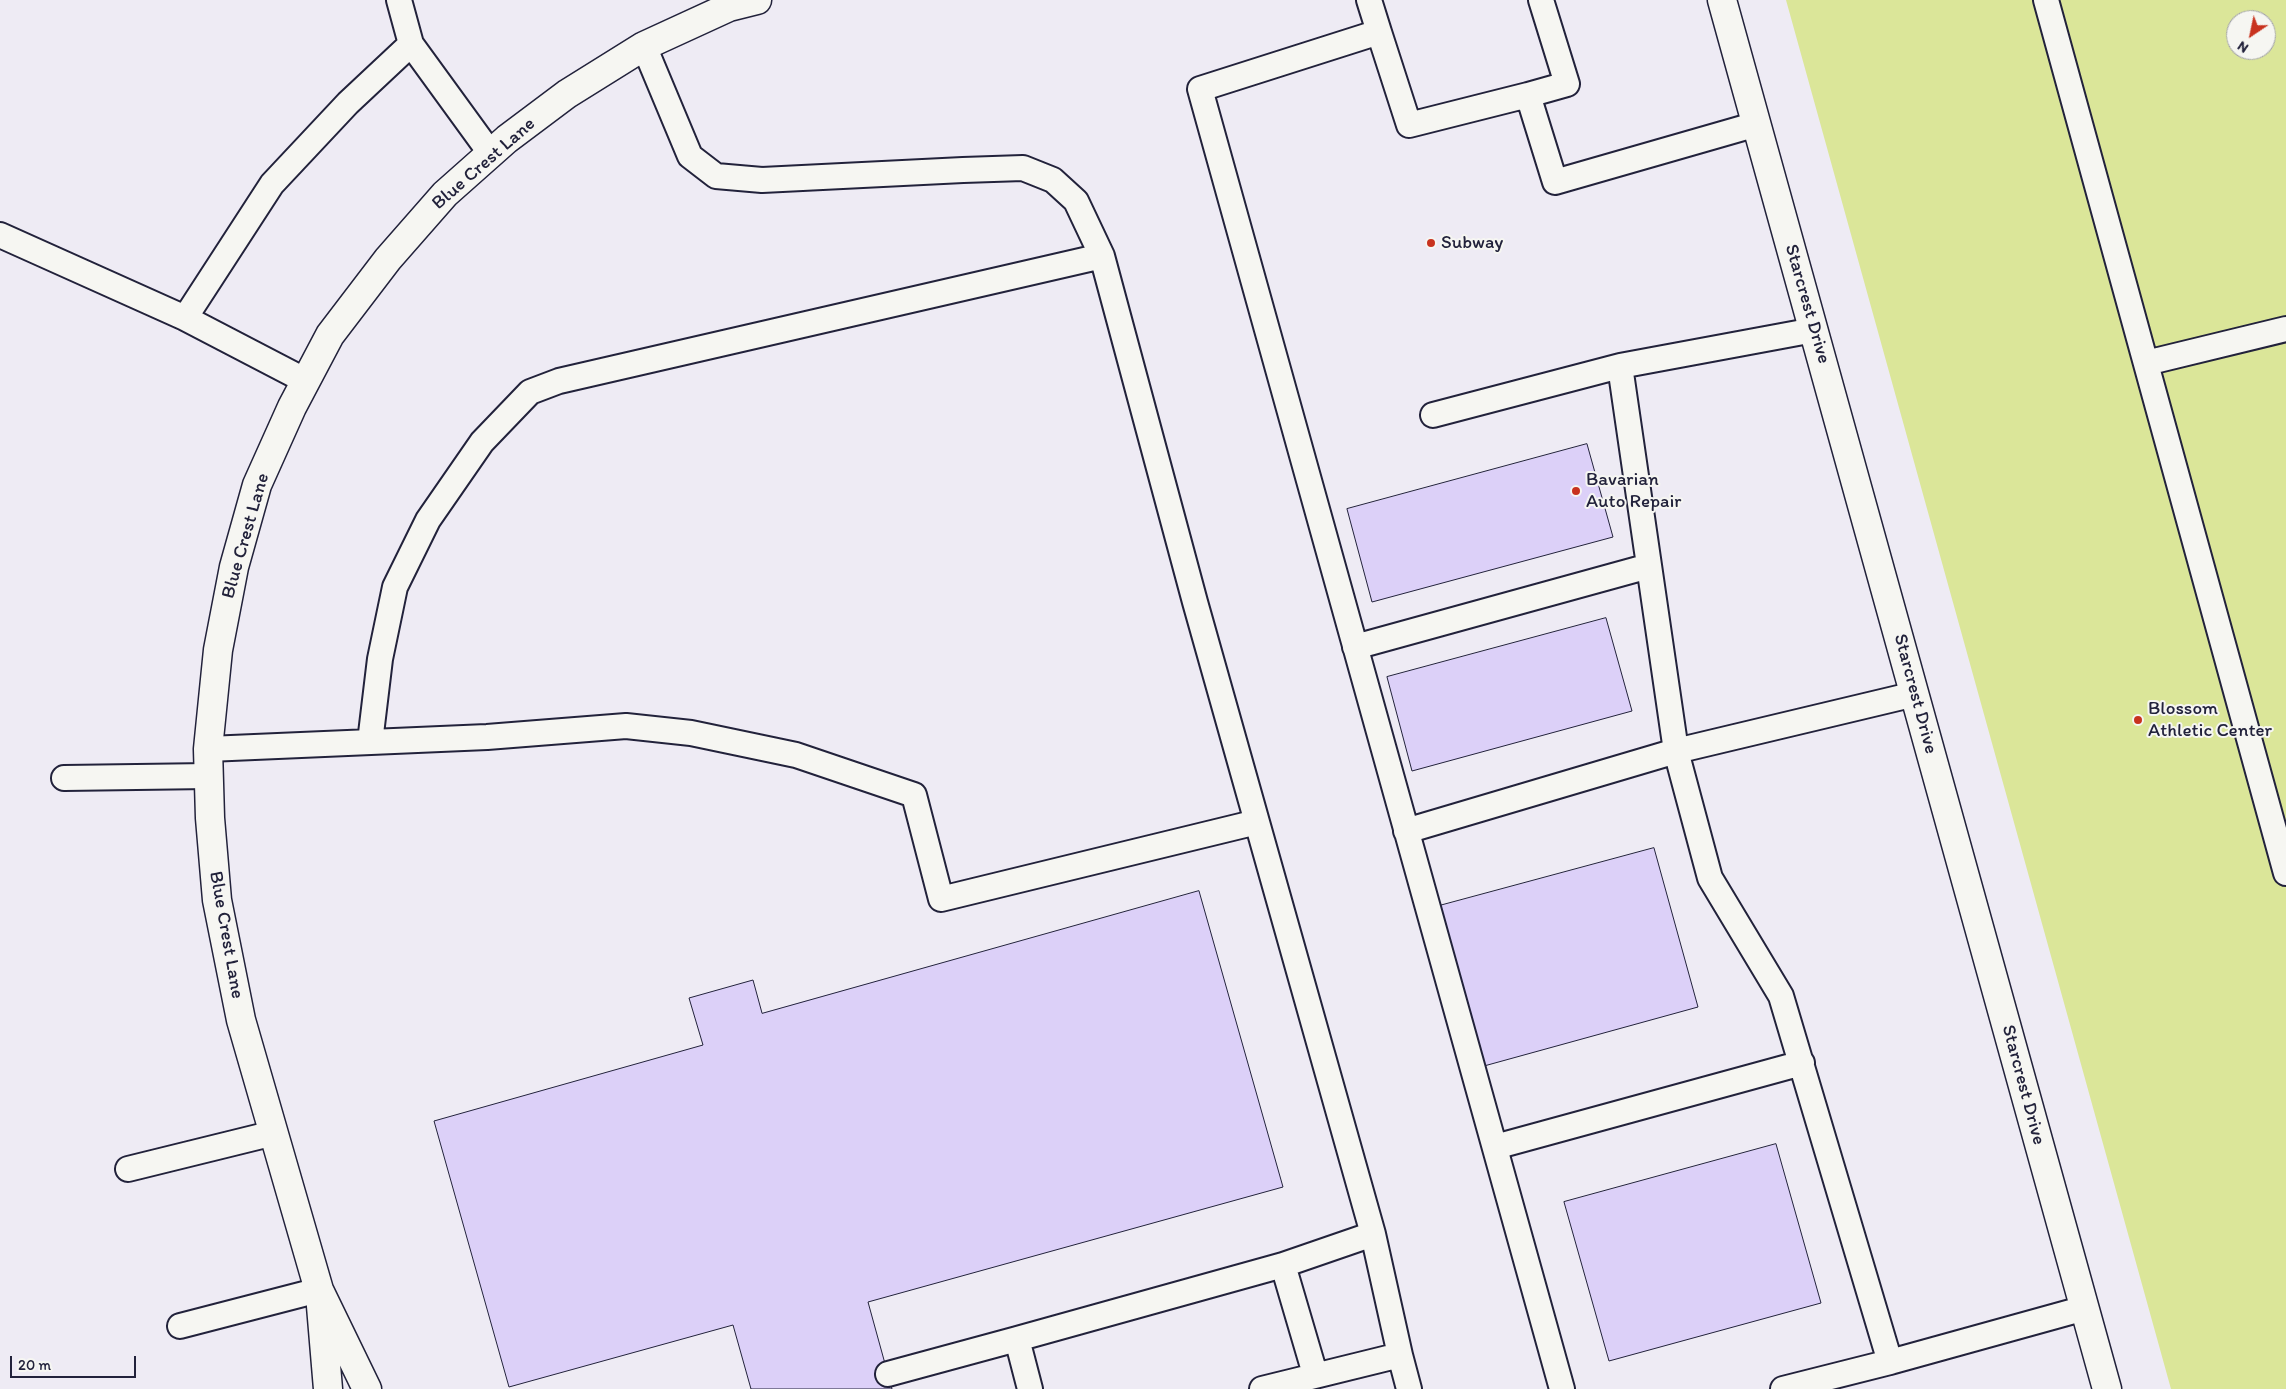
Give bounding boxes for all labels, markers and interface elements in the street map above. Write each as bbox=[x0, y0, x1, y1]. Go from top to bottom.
north arrow bbox=[2226, 10, 2276, 60]
text: N bbox=[2234, 37, 2252, 57]
street label: Blue Crest Lane bbox=[428, 113, 540, 215]
place label: Subway bbox=[1441, 232, 1503, 254]
marker: Subway bbox=[1425, 237, 1437, 249]
street label: Starcrest Drive bbox=[1779, 242, 1835, 366]
place label: Bavarian Auto Repair bbox=[1586, 469, 1681, 513]
street label: Blue Crest Lane bbox=[217, 471, 275, 601]
marker: Bavarian Auto Repair bbox=[1570, 485, 1582, 497]
street label: Starcrest Drive bbox=[1888, 632, 1942, 756]
place label: Blossom Athletic Center bbox=[2148, 698, 2272, 742]
marker: Blossom Athletic Center bbox=[2132, 714, 2144, 726]
street label: Blue Crest Lane bbox=[204, 869, 248, 1001]
street label: Starcrest Drive bbox=[1996, 1023, 2050, 1147]
scale bar bbox=[12, 1346, 139, 1378]
text: 20 m bbox=[18, 1356, 51, 1374]

